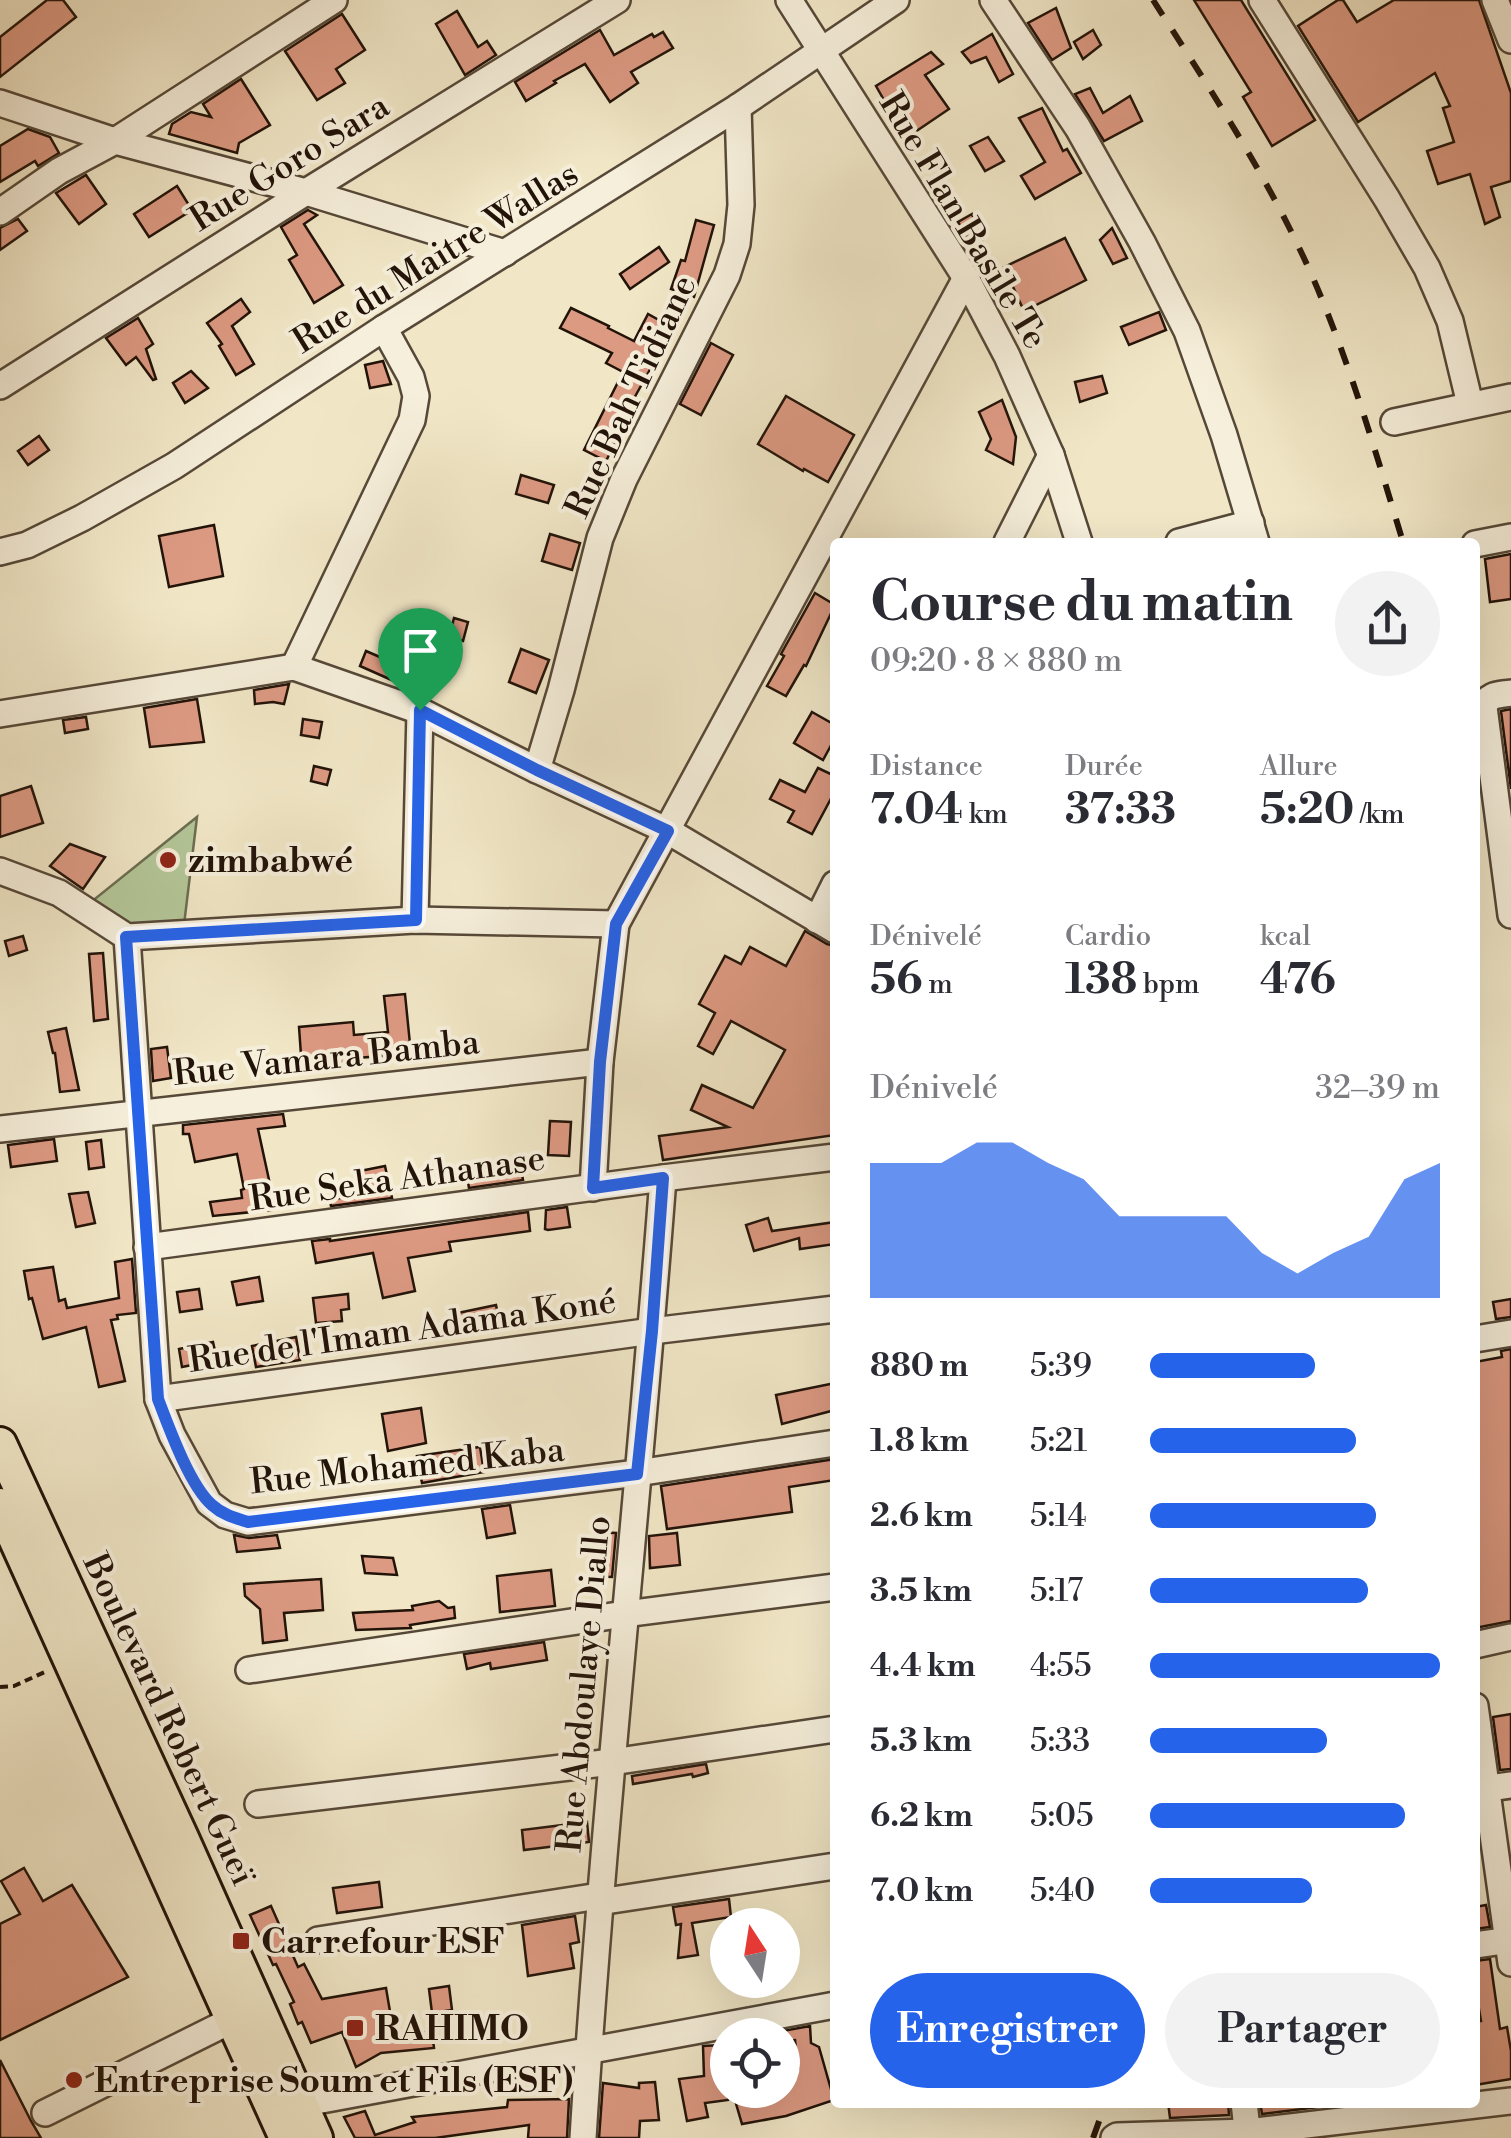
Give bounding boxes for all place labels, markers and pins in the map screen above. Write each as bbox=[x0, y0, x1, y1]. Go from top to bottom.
pin bbox=[378, 608, 463, 711]
place label: zimbabwé bbox=[188, 840, 353, 883]
marker: zimbabwé bbox=[157, 849, 179, 871]
place label: Carrefour ESF bbox=[261, 1921, 505, 1964]
marker: Carrefour ESF bbox=[230, 1930, 252, 1952]
place label: RAHIMO bbox=[375, 2008, 529, 2051]
marker: RAHIMO bbox=[344, 2017, 366, 2039]
place label: Entreprise Soum et Fils (ESF) bbox=[94, 2060, 573, 2103]
marker: Entreprise Soum et Fils (ESF) bbox=[63, 2069, 85, 2091]

